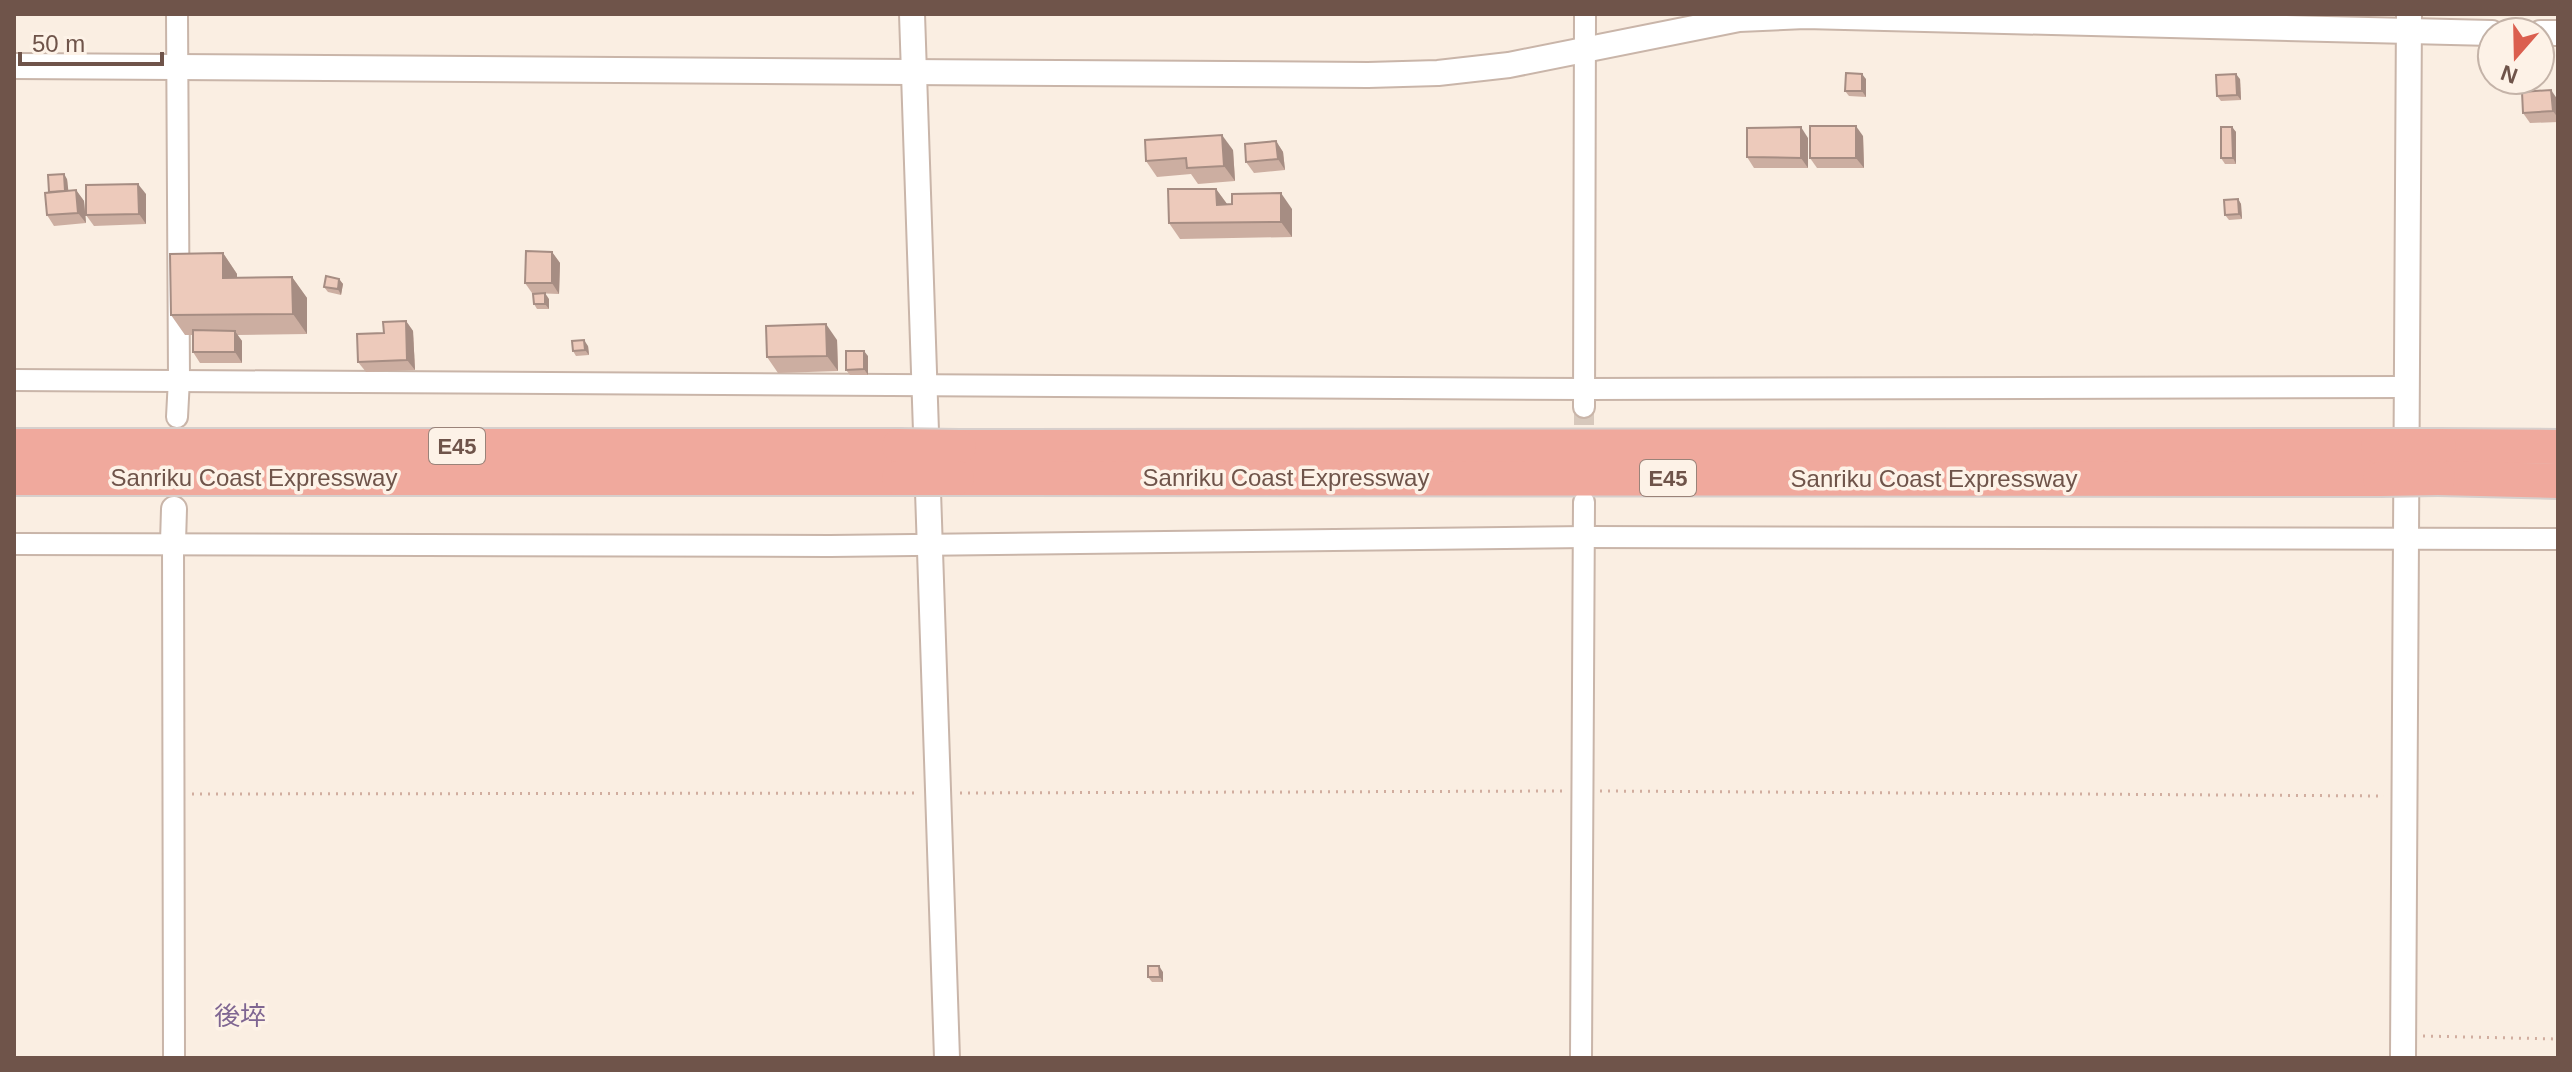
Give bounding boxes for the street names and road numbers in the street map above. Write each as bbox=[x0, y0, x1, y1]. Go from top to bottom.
road number: E45 bbox=[429, 428, 485, 464]
road number: E45 bbox=[1640, 460, 1696, 496]
street label: Sanriku Coast Expressway bbox=[111, 464, 397, 491]
street label: Sanriku Coast Expressway bbox=[1143, 464, 1429, 491]
street label: Sanriku Coast Expressway bbox=[1791, 465, 2077, 492]

